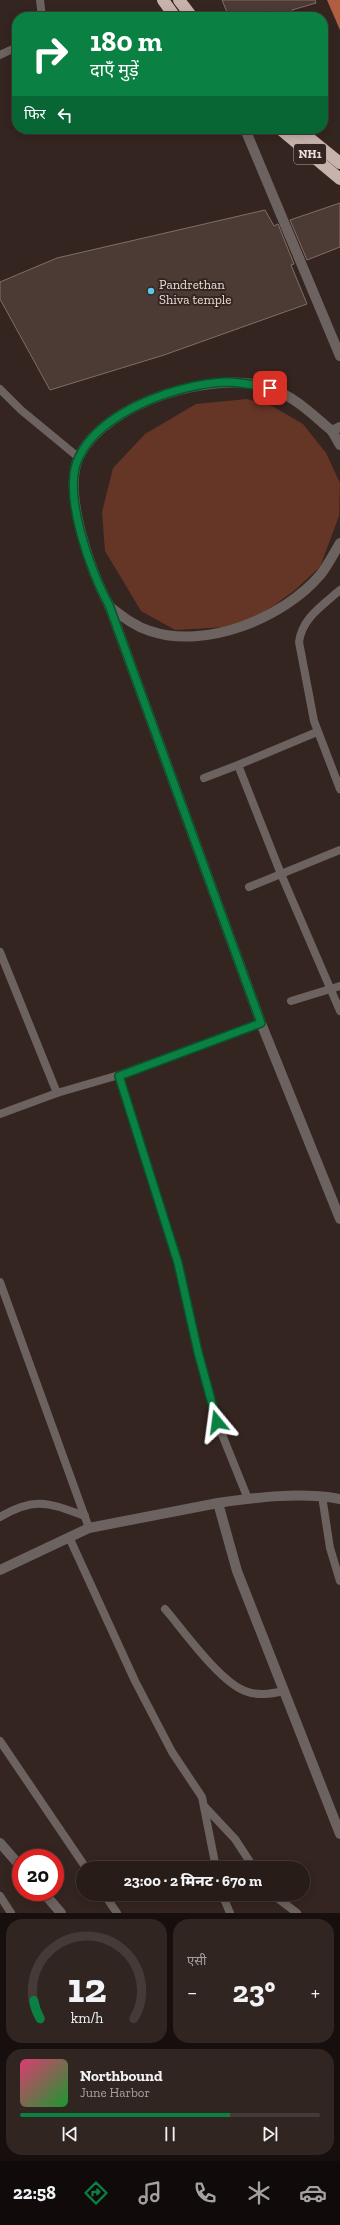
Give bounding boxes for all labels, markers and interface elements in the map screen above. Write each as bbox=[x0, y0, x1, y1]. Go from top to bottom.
text: 180 m bbox=[90, 25, 162, 58]
icon: right bbox=[24, 28, 76, 80]
text: दाएँ मुड़ें bbox=[90, 59, 139, 81]
icon: left bbox=[54, 104, 76, 126]
text: फिर bbox=[24, 105, 46, 123]
road number: NH1 bbox=[294, 144, 326, 164]
place label: Pandrethan Shiva temple bbox=[159, 277, 231, 307]
marker: Pandrethan Shiva temple bbox=[146, 286, 156, 296]
pin bbox=[253, 371, 287, 405]
icon: arrive bbox=[259, 377, 281, 399]
position arrow bbox=[196, 1401, 238, 1443]
speed limit sign: 20 bbox=[12, 1849, 64, 1901]
text: 23:00 · 2 मिनट · 670 m bbox=[124, 1872, 262, 1890]
text: एसी bbox=[187, 1953, 206, 1968]
text: 12 bbox=[67, 1963, 106, 2013]
text: 23° bbox=[233, 1974, 276, 2010]
text: − bbox=[187, 1979, 197, 2006]
text: + bbox=[311, 1979, 320, 2006]
text: km/h bbox=[70, 2010, 103, 2027]
text: Northbound bbox=[80, 2067, 163, 2085]
text: June Harbor bbox=[80, 2085, 150, 2100]
icon: previous bbox=[59, 2123, 81, 2145]
icon: pause bbox=[159, 2123, 181, 2145]
icon: next bbox=[259, 2123, 281, 2145]
icon: directions bbox=[82, 2179, 110, 2207]
icon: music bbox=[136, 2179, 164, 2207]
icon: phone bbox=[191, 2179, 219, 2207]
icon: climate bbox=[245, 2179, 273, 2207]
icon: car bbox=[299, 2179, 327, 2207]
text: 22:58 bbox=[13, 2182, 56, 2204]

